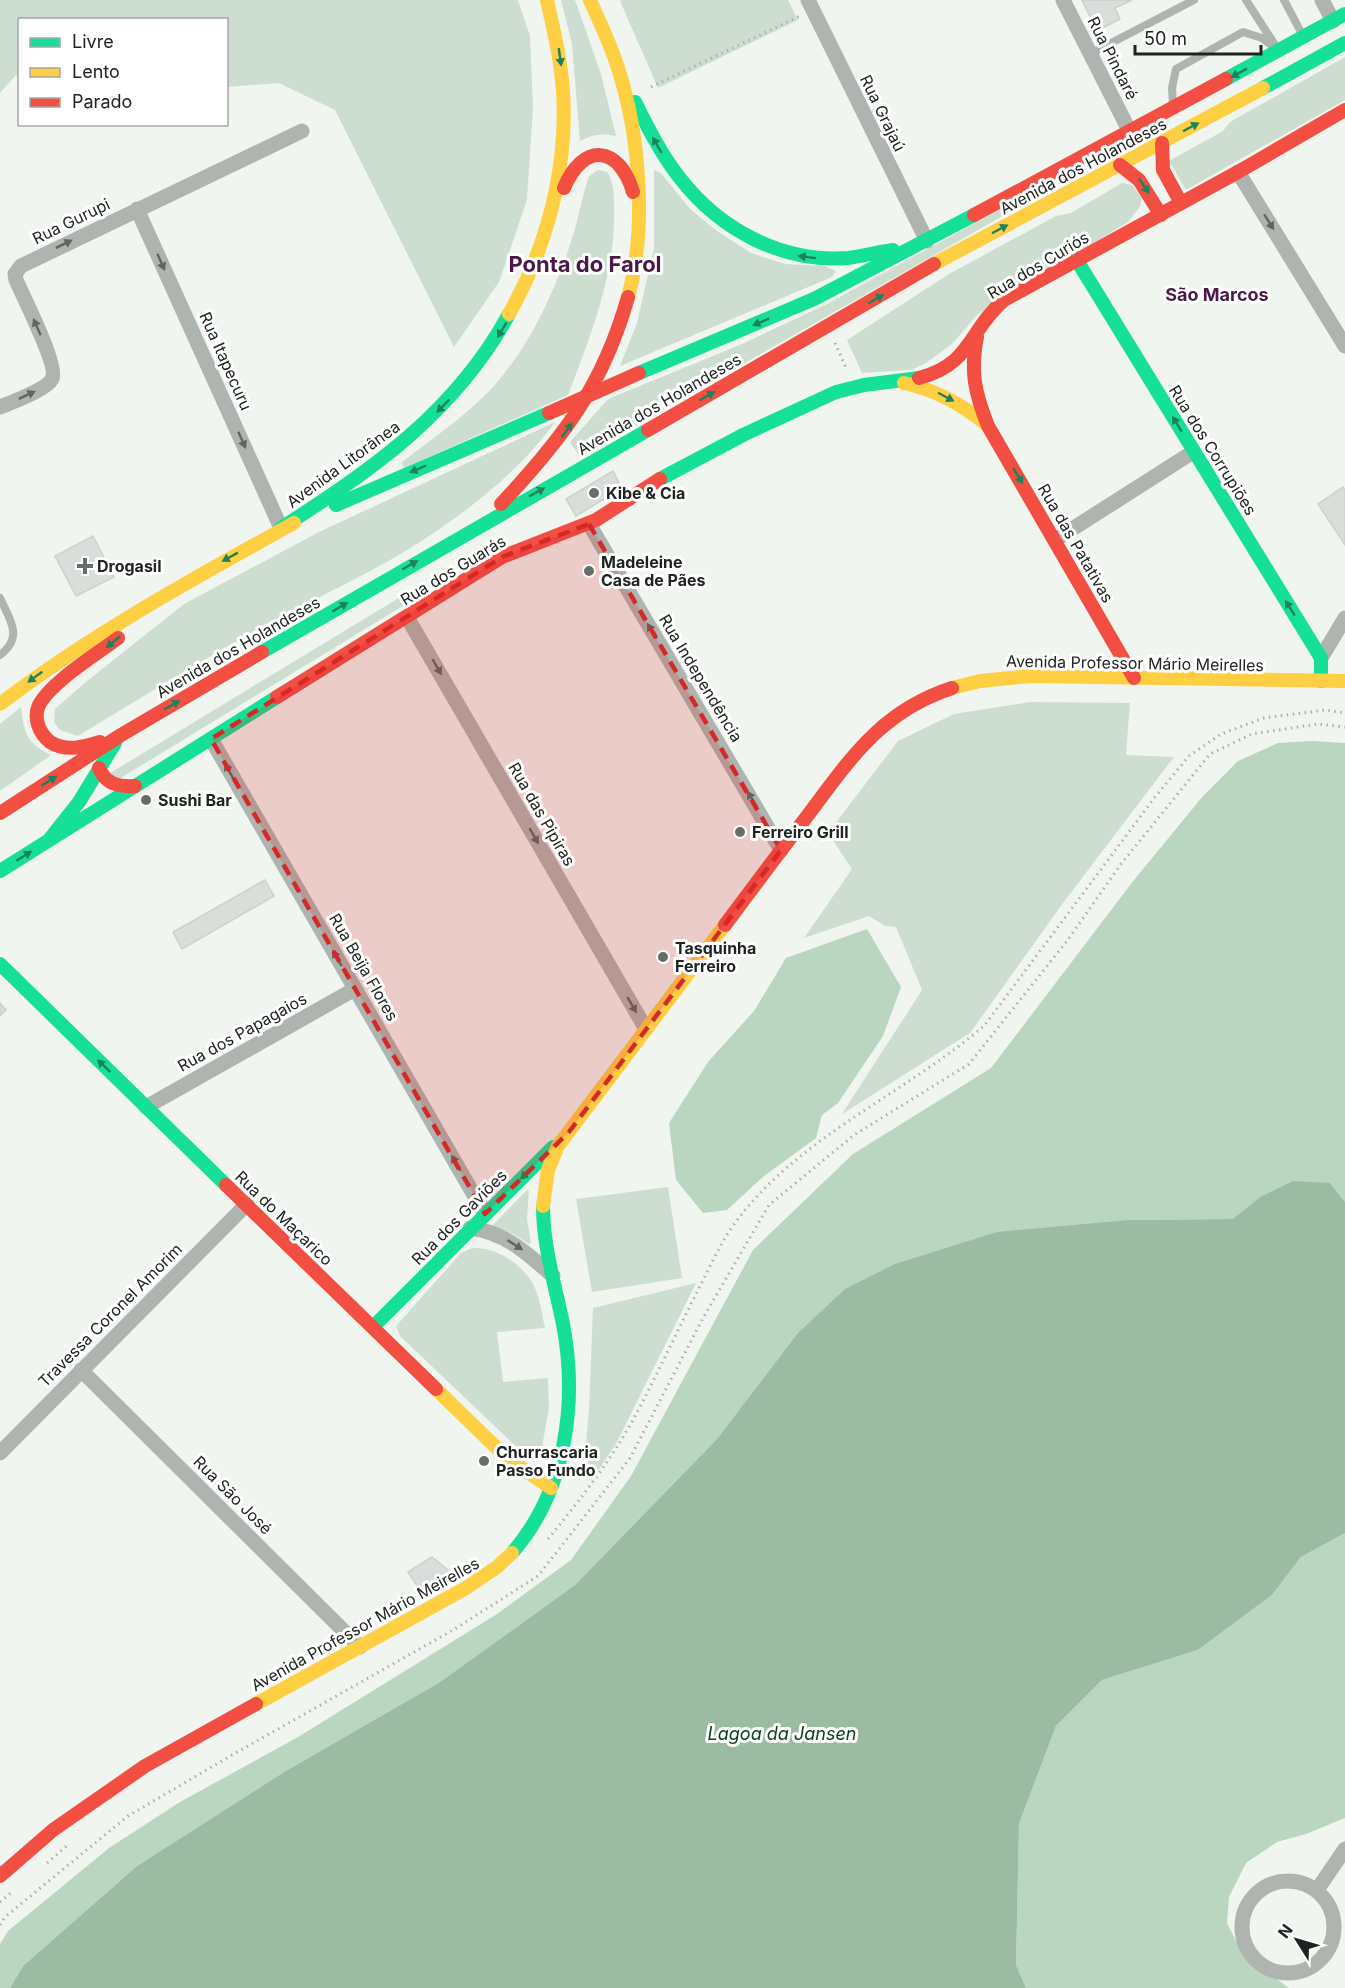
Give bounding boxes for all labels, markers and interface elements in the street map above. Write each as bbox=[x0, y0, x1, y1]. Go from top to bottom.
street label: Rua Pindaré bbox=[1084, 13, 1142, 103]
legend bbox=[18, 18, 228, 126]
scale bar bbox=[1135, 18, 1261, 56]
text: 50 m bbox=[1144, 28, 1187, 49]
text: Livre bbox=[72, 31, 114, 52]
one-way arrow bbox=[556, 48, 565, 67]
text: Lento bbox=[72, 61, 120, 82]
one-way arrow bbox=[1230, 68, 1247, 78]
street label: Rua Grajaú bbox=[856, 72, 910, 154]
text: Parado bbox=[72, 91, 132, 112]
street label: Avenida dos Holandeses bbox=[996, 113, 1170, 219]
one-way arrow bbox=[1182, 123, 1200, 133]
one-way arrow bbox=[652, 136, 662, 153]
one-way arrow bbox=[1138, 178, 1150, 194]
street label: Rua Gurupi bbox=[29, 194, 113, 248]
one-way arrow bbox=[1263, 214, 1274, 230]
one-way arrow bbox=[992, 224, 1009, 234]
street label: Rua dos Curiós bbox=[984, 227, 1092, 303]
one-way arrow bbox=[55, 240, 73, 250]
district label: Ponta do Farol bbox=[508, 251, 662, 277]
one-way arrow bbox=[798, 252, 817, 261]
one-way arrow bbox=[156, 254, 166, 272]
district label: São Marcos bbox=[1165, 284, 1269, 305]
one-way arrow bbox=[867, 294, 884, 304]
street label: Rua Itapecuru bbox=[195, 309, 257, 413]
one-way arrow bbox=[751, 317, 769, 327]
one-way arrow bbox=[31, 318, 41, 336]
one-way arrow bbox=[496, 322, 507, 338]
street label: Avenida dos Holandeses bbox=[573, 349, 745, 459]
street label: Rua dos Corrupiões bbox=[1165, 381, 1261, 519]
one-way arrow bbox=[18, 390, 36, 400]
one-way arrow bbox=[699, 391, 715, 402]
one-way arrow bbox=[938, 392, 955, 402]
one-way arrow bbox=[436, 398, 450, 413]
street label: Avenida Litorânea bbox=[282, 416, 404, 512]
one-way arrow bbox=[1171, 416, 1182, 432]
one-way arrow bbox=[561, 422, 573, 438]
one-way arrow bbox=[237, 431, 247, 449]
one-way arrow bbox=[409, 465, 427, 474]
one-way arrow bbox=[1012, 468, 1023, 484]
street label: Rua das Patativas bbox=[1034, 480, 1118, 606]
place label: Kibe & Cia bbox=[606, 483, 685, 503]
marker: Kibe & Cia bbox=[587, 486, 601, 500]
one-way arrow bbox=[529, 487, 545, 498]
street label: Rua dos Guarás bbox=[397, 531, 509, 609]
one-way arrow bbox=[222, 552, 239, 562]
place label: Madeleine Casa de Pães bbox=[601, 552, 706, 590]
place label: Drogasil bbox=[97, 556, 162, 576]
marker: Drogasil bbox=[78, 559, 92, 573]
one-way arrow bbox=[402, 560, 418, 571]
marker: Madeleine Casa de Pães bbox=[582, 564, 596, 578]
street label: Avenida dos Holandeses bbox=[152, 592, 324, 702]
one-way arrow bbox=[1284, 600, 1295, 616]
one-way arrow bbox=[332, 601, 348, 612]
street label: Rua Independência bbox=[655, 611, 747, 745]
one-way arrow bbox=[647, 623, 658, 639]
one-way arrow bbox=[106, 635, 121, 648]
street label: Avenida Professor Mário Meirelles bbox=[1006, 651, 1264, 675]
one-way arrow bbox=[431, 659, 441, 676]
one-way arrow bbox=[27, 671, 43, 683]
one-way arrow bbox=[164, 700, 180, 711]
street label: Rua das Pipiras bbox=[504, 759, 580, 869]
one-way arrow bbox=[224, 762, 234, 779]
one-way arrow bbox=[41, 775, 57, 786]
place label: Sushi Bar bbox=[158, 790, 232, 810]
one-way arrow bbox=[746, 791, 757, 807]
marker: Sushi Bar bbox=[139, 793, 153, 807]
place label: Ferreiro Grill bbox=[752, 822, 848, 842]
marker: Ferreiro Grill bbox=[733, 825, 747, 839]
one-way arrow bbox=[529, 828, 539, 845]
one-way arrow bbox=[16, 850, 32, 861]
street label: Rua Beija Flores bbox=[325, 910, 403, 1024]
place label: Tasquinha Ferreiro bbox=[675, 938, 756, 976]
one-way arrow bbox=[332, 949, 342, 966]
marker: Tasquinha Ferreiro bbox=[656, 950, 670, 964]
street label: Rua dos Papagaios bbox=[174, 988, 310, 1076]
one-way arrow bbox=[626, 997, 637, 1013]
one-way arrow bbox=[98, 1059, 112, 1073]
one-way arrow bbox=[451, 1154, 461, 1171]
street label: Rua dos Gaviões bbox=[407, 1165, 511, 1269]
one-way arrow bbox=[520, 1165, 534, 1179]
street label: Rua do Maçarico bbox=[231, 1166, 337, 1270]
street label: Travessa Coronel Amorim bbox=[34, 1239, 186, 1391]
one-way arrow bbox=[507, 1239, 523, 1251]
place label: Churrascaria Passo Fundo bbox=[496, 1442, 598, 1480]
street label: Rua São José bbox=[189, 1451, 277, 1539]
marker: Churrascaria Passo Fundo bbox=[477, 1454, 491, 1468]
street label: Avenida Professor Mário Meirelles bbox=[247, 1553, 483, 1695]
water label: Lagoa da Jansen bbox=[708, 1723, 856, 1744]
north arrow bbox=[1267, 1910, 1327, 1970]
text: N bbox=[1273, 1920, 1297, 1942]

